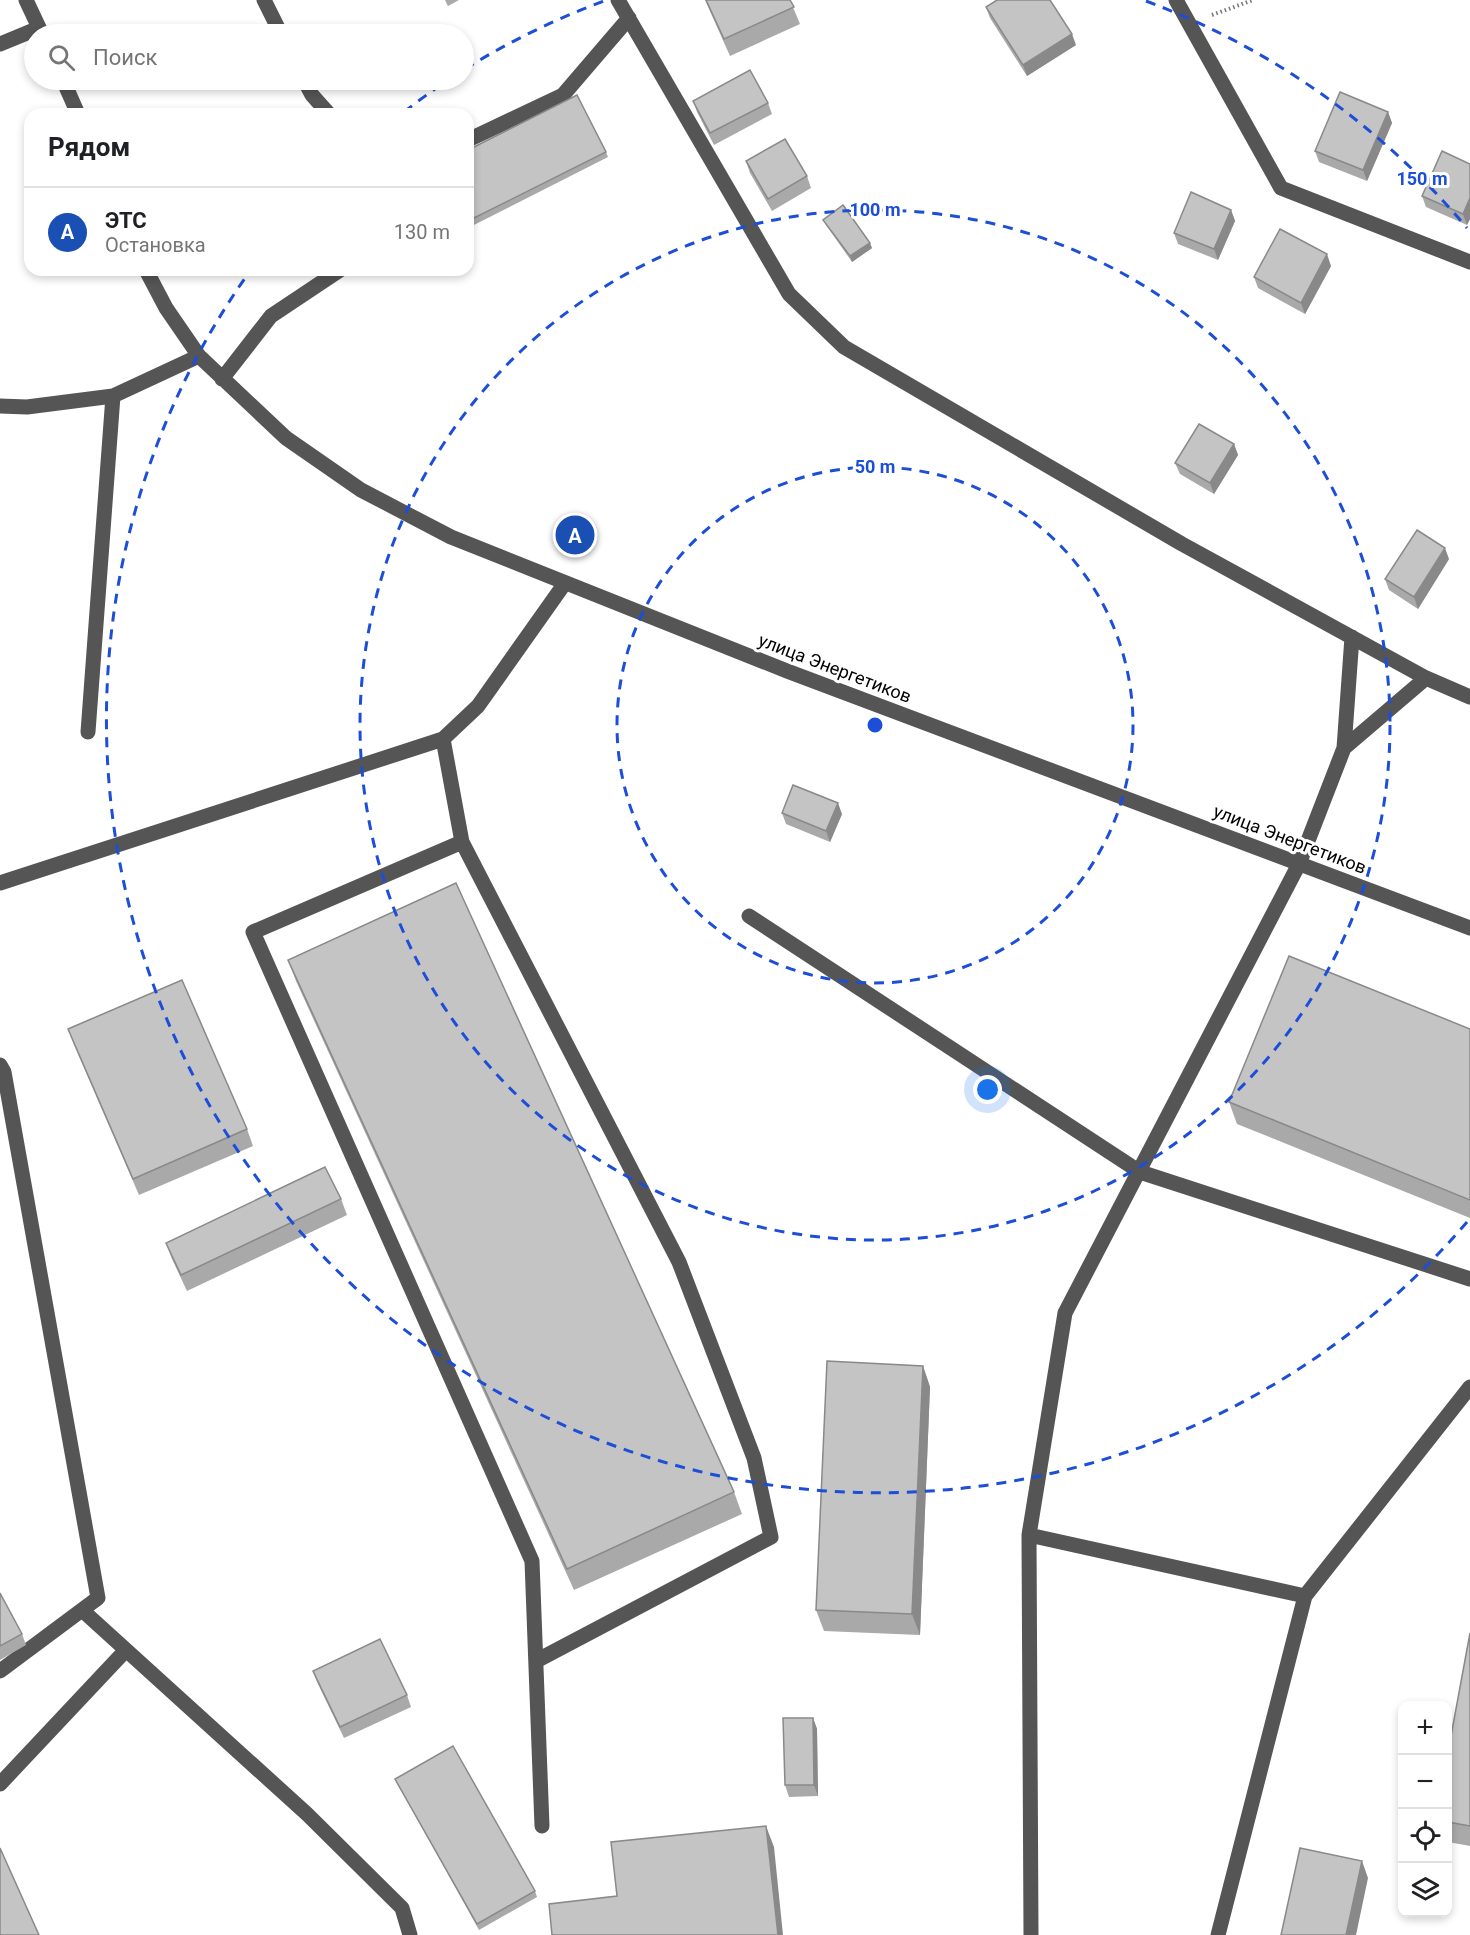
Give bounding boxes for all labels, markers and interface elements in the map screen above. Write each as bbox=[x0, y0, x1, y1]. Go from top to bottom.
search box bbox=[24, 24, 474, 90]
icon: search bbox=[45, 41, 78, 74]
text: Поиск bbox=[93, 45, 157, 70]
text: Рядом bbox=[48, 132, 130, 162]
text: 150 m bbox=[1396, 168, 1448, 189]
text: 100 m bbox=[849, 199, 901, 220]
text: ЭТС bbox=[105, 208, 147, 233]
text: A bbox=[61, 220, 74, 244]
text: 130 m bbox=[394, 220, 450, 244]
text: Остановка bbox=[105, 233, 206, 257]
text: 50 m bbox=[855, 456, 895, 477]
pin: A bbox=[556, 512, 594, 558]
street label: улица Энергетиков bbox=[756, 629, 914, 707]
centre of rings bbox=[865, 715, 885, 735]
street label: улица Энергетиков bbox=[1211, 800, 1369, 878]
your location bbox=[973, 1075, 1002, 1104]
map controls bbox=[1398, 1701, 1452, 1917]
button: + bbox=[1398, 1701, 1452, 1755]
button: − bbox=[1398, 1755, 1452, 1809]
button: locate bbox=[1398, 1809, 1452, 1863]
button: layers bbox=[1398, 1863, 1452, 1917]

